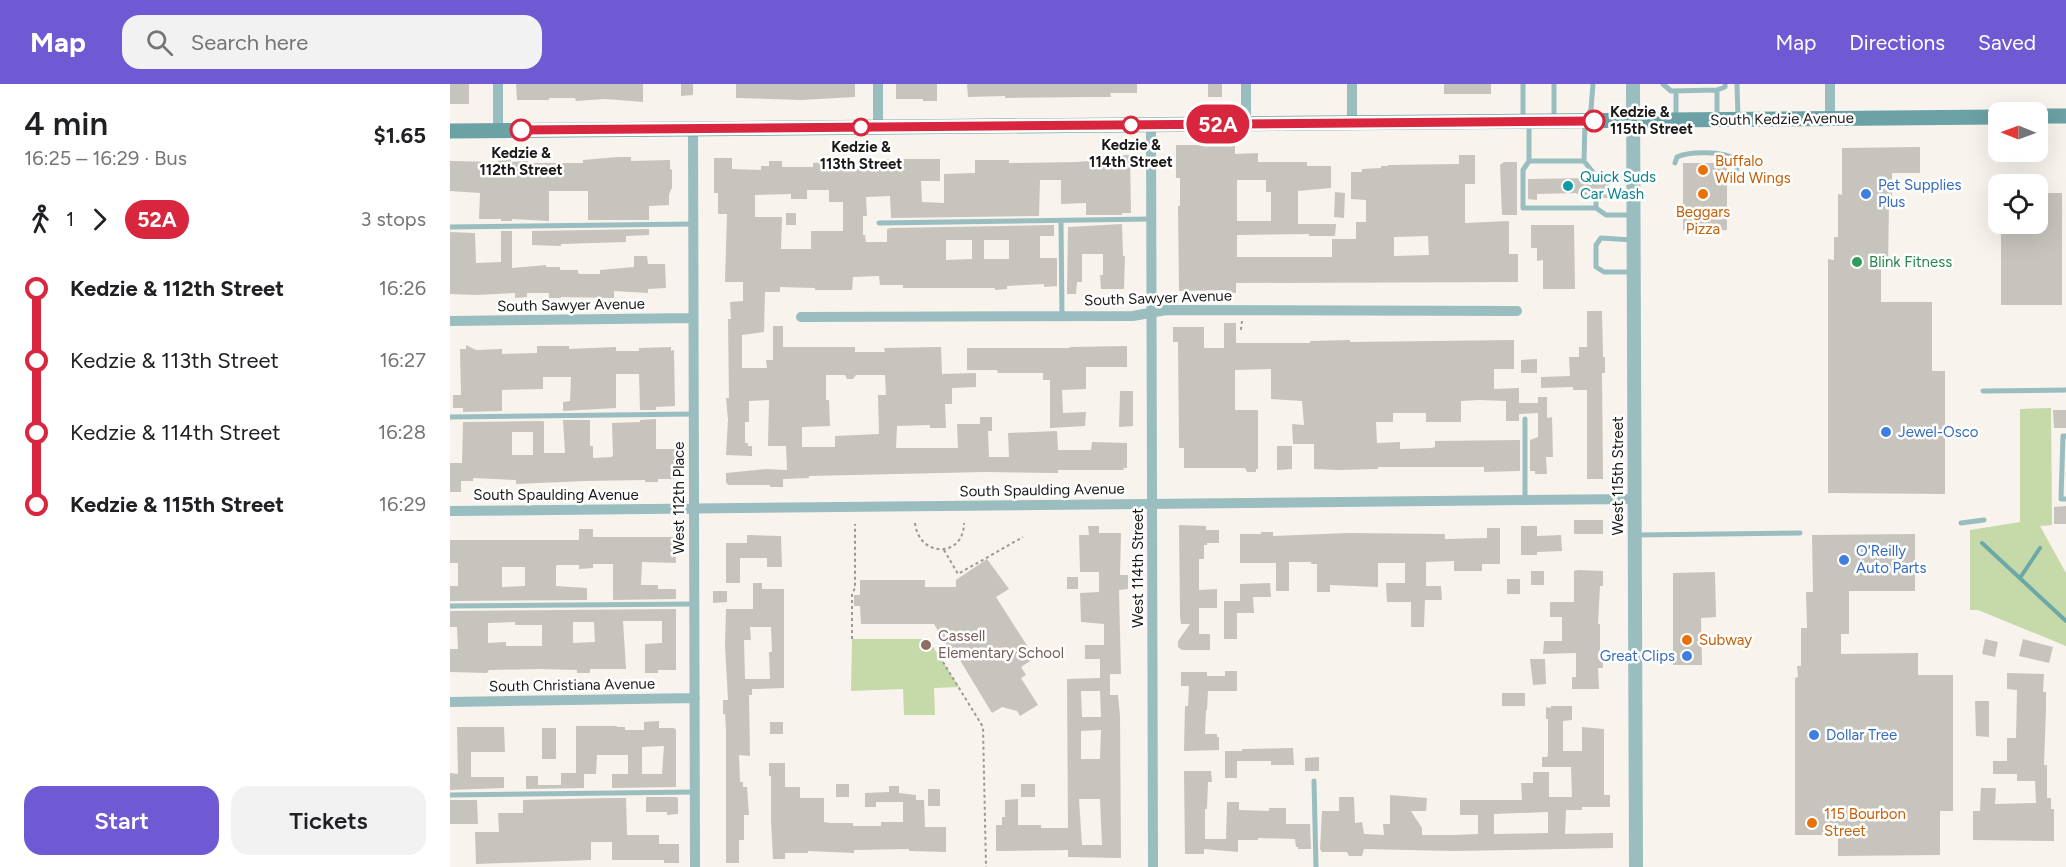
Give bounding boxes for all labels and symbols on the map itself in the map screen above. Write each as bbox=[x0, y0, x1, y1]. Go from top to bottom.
north arrow bbox=[1988, 102, 2048, 162]
place label: Kedzie & 115th Street bbox=[1610, 103, 1693, 138]
line badge: 52A bbox=[1184, 104, 1252, 144]
street label: South Kedzie Avenue bbox=[1710, 109, 1854, 129]
marker: Kedzie & 115th Street bbox=[1583, 110, 1605, 132]
marker: Kedzie & 114th Street bbox=[1122, 116, 1140, 134]
marker: Kedzie & 113th Street bbox=[852, 118, 870, 136]
marker: Kedzie & 112th Street bbox=[510, 119, 532, 141]
place label: Kedzie & 114th Street bbox=[1089, 136, 1173, 171]
place label: Kedzie & 113th Street bbox=[820, 138, 902, 173]
place label: Kedzie & 112th Street bbox=[480, 144, 562, 179]
place label: Buffalo Wild Wings bbox=[1715, 152, 1791, 187]
marker: Buffalo Wild Wings bbox=[1696, 163, 1710, 177]
place label: Quick Suds Car Wash bbox=[1580, 168, 1656, 203]
place label: Pet Supplies Plus bbox=[1878, 176, 1961, 211]
marker: Quick Suds Car Wash bbox=[1561, 179, 1575, 193]
marker: Beggars Pizza bbox=[1696, 187, 1710, 201]
marker: Pet Supplies Plus bbox=[1859, 187, 1873, 201]
place label: Beggars Pizza bbox=[1676, 203, 1730, 238]
place label: Blink Fitness bbox=[1869, 253, 1952, 271]
marker: Blink Fitness bbox=[1850, 255, 1864, 269]
street label: South Sawyer Avenue bbox=[1084, 286, 1232, 310]
street label: South Sawyer Avenue bbox=[497, 295, 645, 315]
street label: West 115th Street bbox=[1609, 416, 1627, 536]
place label: Jewel-Osco bbox=[1898, 423, 1979, 441]
marker: Jewel-Osco bbox=[1879, 425, 1893, 439]
street label: West 112th Place bbox=[670, 442, 688, 554]
street label: South Spaulding Avenue bbox=[959, 480, 1125, 500]
street label: South Spaulding Avenue bbox=[473, 486, 639, 504]
street label: West 114th Street bbox=[1129, 508, 1147, 628]
place label: O'Reilly Auto Parts bbox=[1856, 542, 1926, 577]
marker: O'Reilly Auto Parts bbox=[1837, 553, 1851, 567]
place label: Cassell Elementary School bbox=[938, 627, 1064, 662]
place label: Subway bbox=[1699, 631, 1752, 649]
marker: Subway bbox=[1680, 633, 1694, 647]
marker: Cassell Elementary School bbox=[919, 638, 933, 652]
place label: Great Clips bbox=[1600, 647, 1675, 665]
marker: Great Clips bbox=[1680, 649, 1694, 663]
street label: South Christiana Avenue bbox=[489, 675, 655, 695]
place label: Dollar Tree bbox=[1826, 726, 1897, 744]
marker: Dollar Tree bbox=[1807, 728, 1821, 742]
place label: 115 Bourbon Street bbox=[1824, 805, 1906, 840]
marker: 115 Bourbon Street bbox=[1805, 816, 1819, 830]

